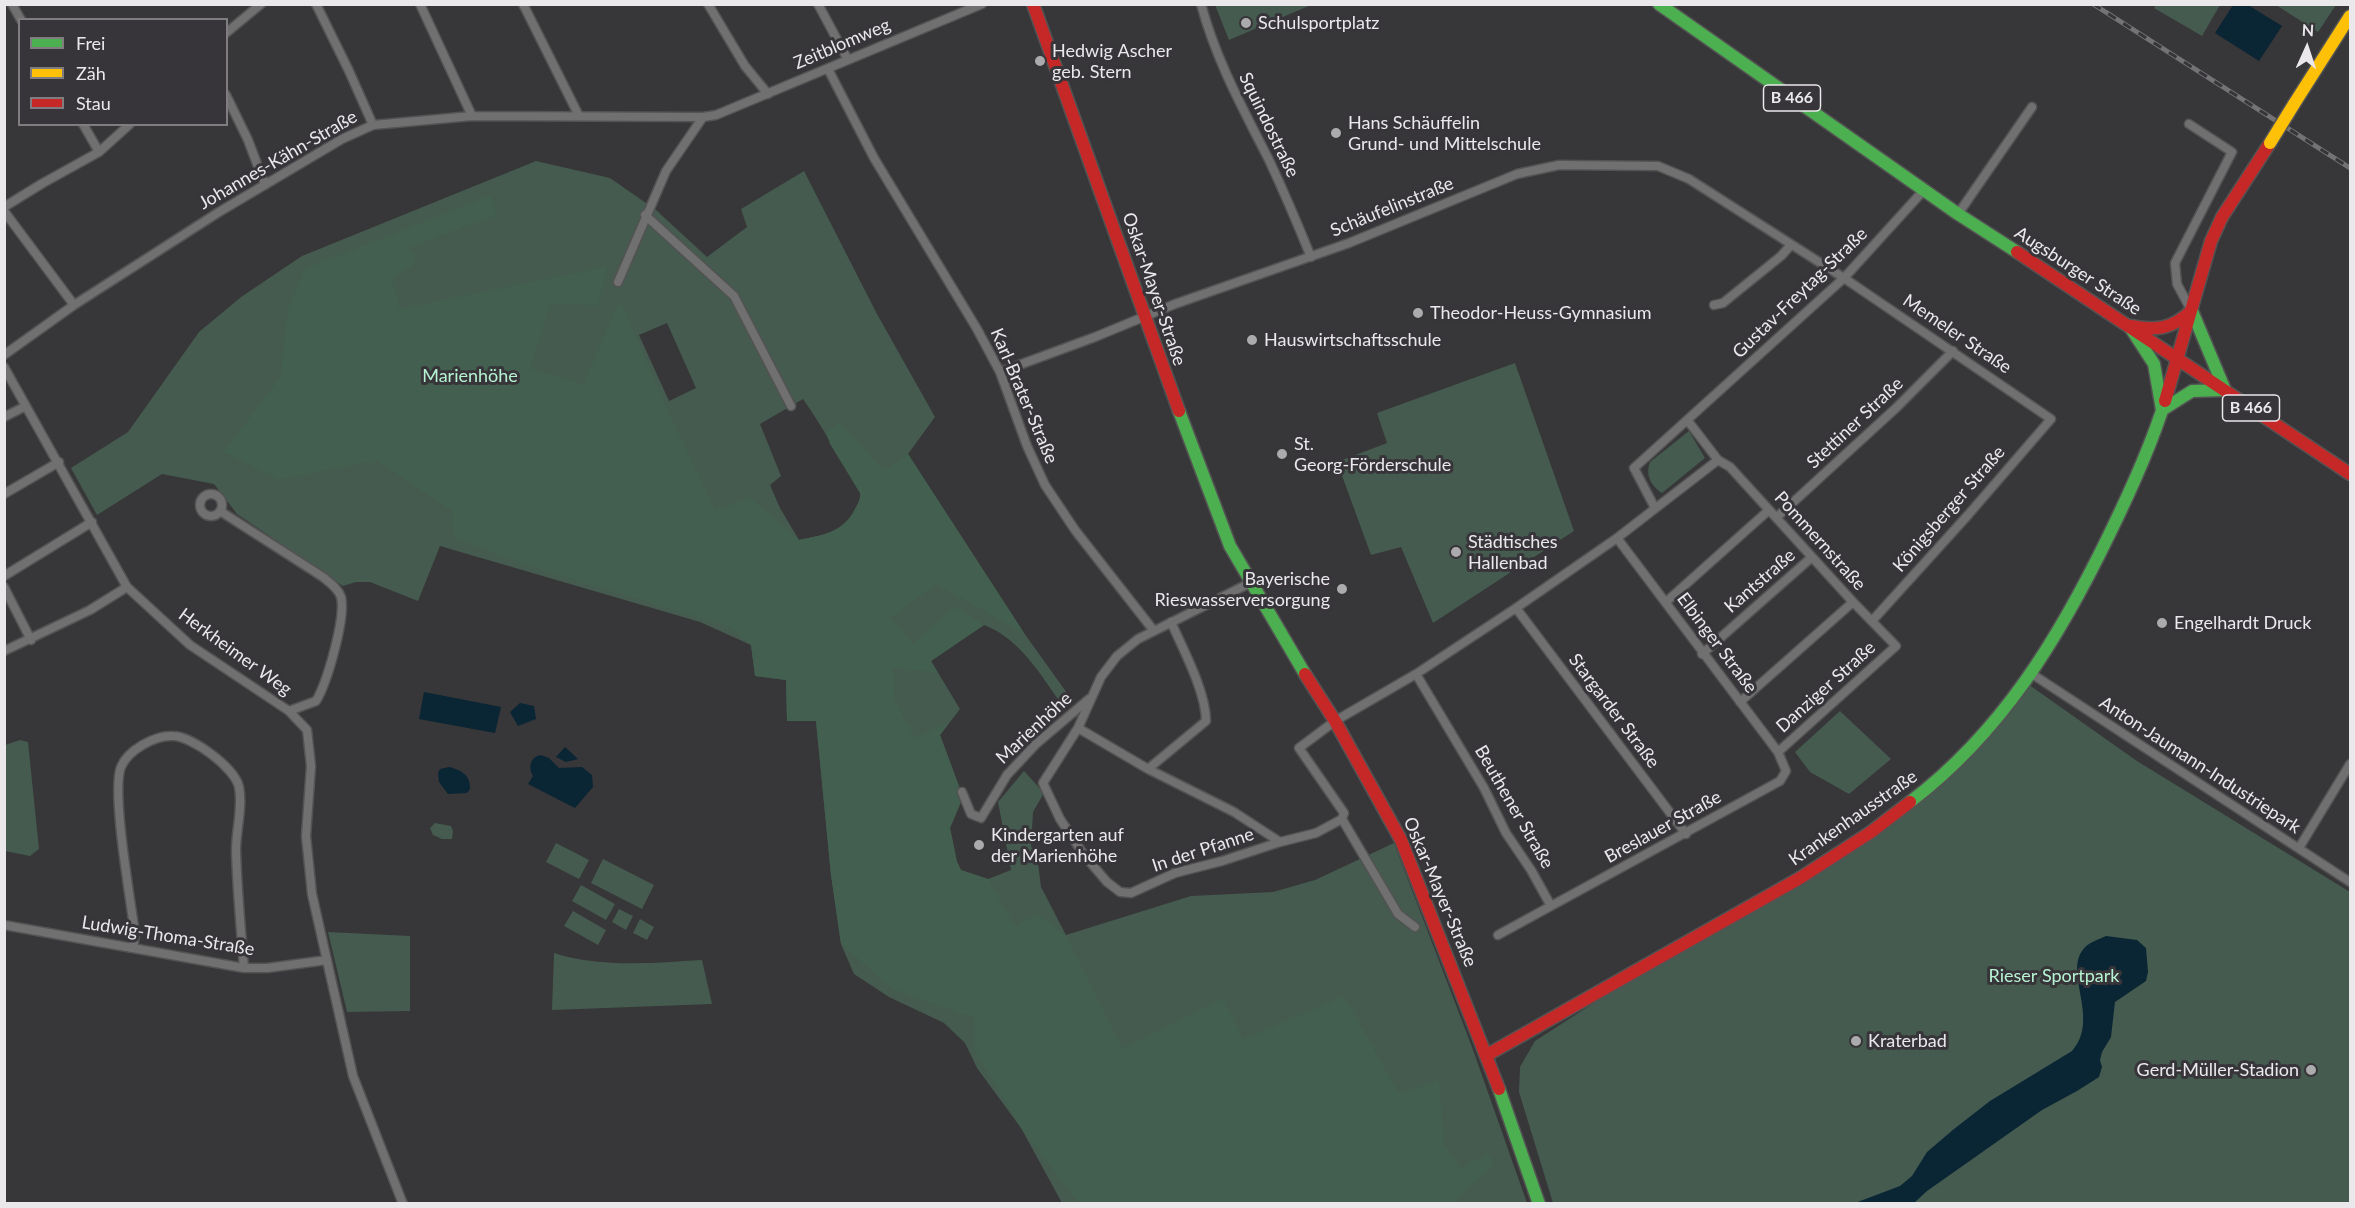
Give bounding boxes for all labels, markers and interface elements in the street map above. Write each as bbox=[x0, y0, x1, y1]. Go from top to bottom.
place label: Schulsportplatz bbox=[1258, 12, 1379, 34]
street label: Zeitblomweg bbox=[790, 14, 894, 74]
marker: Schulsportplatz bbox=[1239, 16, 1253, 30]
legend bbox=[18, 18, 228, 126]
north arrow bbox=[2277, 18, 2337, 78]
text: N bbox=[2301, 20, 2315, 39]
text: Frei bbox=[76, 32, 105, 54]
place label: Hedwig Ascher geb. Stern bbox=[1052, 40, 1172, 82]
marker: Hedwig Ascher geb. Stern bbox=[1033, 54, 1047, 68]
text: Zäh bbox=[76, 62, 106, 84]
street label: Squindostraße bbox=[1234, 69, 1304, 181]
road number: B 466 bbox=[1764, 85, 1820, 111]
text: Stau bbox=[76, 92, 111, 114]
street label: Johannes-Kähn-Straße bbox=[195, 106, 361, 214]
place label: Hans Schäuffelin Grund- und Mittelschule bbox=[1348, 112, 1541, 154]
marker: Hans Schäuffelin Grund- und Mittelschule bbox=[1329, 126, 1343, 140]
street label: Schäufelinstraße bbox=[1327, 172, 1457, 242]
street label: Oskar-Mayer-Straße bbox=[1118, 210, 1190, 368]
street label: Augsburger Straße bbox=[2011, 222, 2145, 320]
street label: Gustav-Freytag-Straße bbox=[1728, 223, 1872, 363]
street label: Memeler Straße bbox=[1899, 290, 2015, 378]
place label: Theodor-Heuss-Gymnasium bbox=[1430, 302, 1651, 324]
marker: Theodor-Heuss-Gymnasium bbox=[1411, 306, 1425, 320]
street label: Karl-Brater-Straße bbox=[986, 325, 1062, 467]
place label: Hauswirtschaftsschule bbox=[1264, 329, 1441, 351]
marker: Hauswirtschaftsschule bbox=[1245, 333, 1259, 347]
park label: Marienhöhe bbox=[422, 365, 518, 387]
street label: Stettiner Straße bbox=[1802, 373, 1908, 473]
road number: B 466 bbox=[2222, 395, 2280, 421]
place label: St. Georg-Förderschule bbox=[1294, 433, 1451, 476]
street label: Königsberger Straße bbox=[1888, 442, 2010, 576]
marker: St. Georg-Förderschule bbox=[1275, 447, 1289, 461]
street label: Pommernstraße bbox=[1770, 487, 1870, 595]
place label: Städtisches Hallenbad bbox=[1468, 531, 1558, 574]
street label: Kantstraße bbox=[1720, 544, 1800, 618]
marker: Städtisches Hallenbad bbox=[1449, 545, 1463, 559]
place label: Bayerische Rieswasserversorgung bbox=[1154, 568, 1330, 610]
marker: Bayerische Rieswasserversorgung bbox=[1335, 582, 1349, 596]
street label: Elbinger Straße bbox=[1672, 589, 1762, 697]
street label: Herkheimer Weg bbox=[174, 604, 296, 700]
place label: Engelhardt Druck bbox=[2174, 612, 2311, 634]
marker: Engelhardt Druck bbox=[2155, 616, 2169, 630]
street label: Danziger Straße bbox=[1772, 637, 1880, 737]
street label: Stargarder Straße bbox=[1564, 650, 1664, 772]
street label: Marienhöhe bbox=[992, 687, 1076, 769]
street label: Anton-Jaumann-Industriepark bbox=[2095, 692, 2305, 838]
street label: Beuthener Straße bbox=[1470, 741, 1558, 873]
street label: Krankenhausstraße bbox=[1785, 766, 1921, 870]
street label: Breslauer Straße bbox=[1601, 786, 1725, 868]
street label: Oskar-Mayer-Straße bbox=[1399, 814, 1481, 970]
street label: In der Pfanne bbox=[1149, 823, 1257, 877]
place label: Kindergarten auf der Marienhöhe bbox=[991, 824, 1124, 866]
marker: Kindergarten auf der Marienhöhe bbox=[972, 838, 986, 852]
street label: Ludwig-Thoma-Straße bbox=[80, 912, 256, 960]
park label: Rieser Sportpark bbox=[1988, 965, 2120, 987]
place label: Kraterbad bbox=[1868, 1030, 1947, 1052]
marker: Kraterbad bbox=[1849, 1034, 1863, 1048]
place label: Gerd-Müller-Stadion bbox=[2137, 1059, 2299, 1081]
marker: Gerd-Müller-Stadion bbox=[2304, 1063, 2318, 1077]

